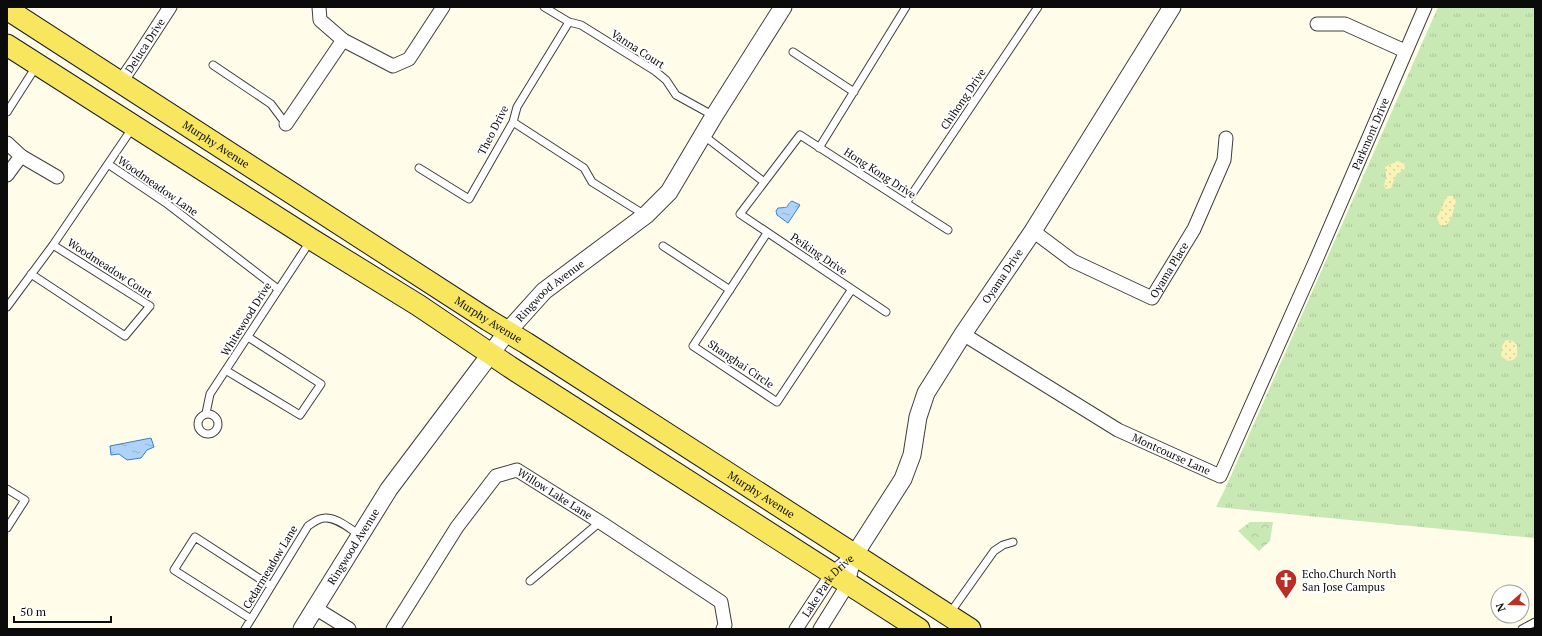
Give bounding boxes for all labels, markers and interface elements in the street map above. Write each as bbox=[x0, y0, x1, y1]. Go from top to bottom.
street label: Deluca Drive bbox=[122, 15, 168, 76]
street label: Vanna Court bbox=[609, 27, 667, 71]
street label: Chihong Drive bbox=[937, 65, 989, 132]
street label: Parkmont Drive bbox=[1349, 95, 1392, 172]
street label: Theo Drive bbox=[475, 102, 512, 157]
street label: Murphy Avenue bbox=[180, 117, 253, 171]
street label: Hong Kong Drive bbox=[841, 145, 919, 202]
street label: Woodmeadow Lane bbox=[115, 153, 201, 219]
street label: Peiking Drive bbox=[788, 230, 850, 278]
street label: Woodmeadow Court bbox=[65, 235, 155, 301]
street label: Oyama Place bbox=[1147, 239, 1192, 301]
street label: Oyama Drive bbox=[979, 246, 1026, 306]
street label: Ringwood Avenue bbox=[513, 256, 587, 325]
street label: Whitewood Drive bbox=[218, 279, 275, 359]
street label: Murphy Avenue bbox=[452, 293, 525, 346]
street label: Shanghai Circle bbox=[705, 337, 777, 392]
street label: Montcourse Lane bbox=[1130, 430, 1213, 478]
street label: Willow Lake Lane bbox=[515, 465, 595, 523]
street label: Murphy Avenue bbox=[725, 468, 798, 521]
street label: Ringwood Avenue bbox=[324, 505, 382, 587]
street label: Cedarmeadow Lane bbox=[239, 522, 301, 611]
street label: Lake Park Drive bbox=[799, 551, 857, 620]
church icon: Echo.Church North San Jose Campus bbox=[1273, 567, 1299, 600]
place label: Echo.Church North San Jose Campus bbox=[1302, 567, 1397, 594]
north arrow bbox=[1490, 584, 1530, 624]
scale bar bbox=[14, 598, 111, 624]
text: N bbox=[1492, 600, 1509, 614]
text: 50 m bbox=[20, 604, 47, 619]

